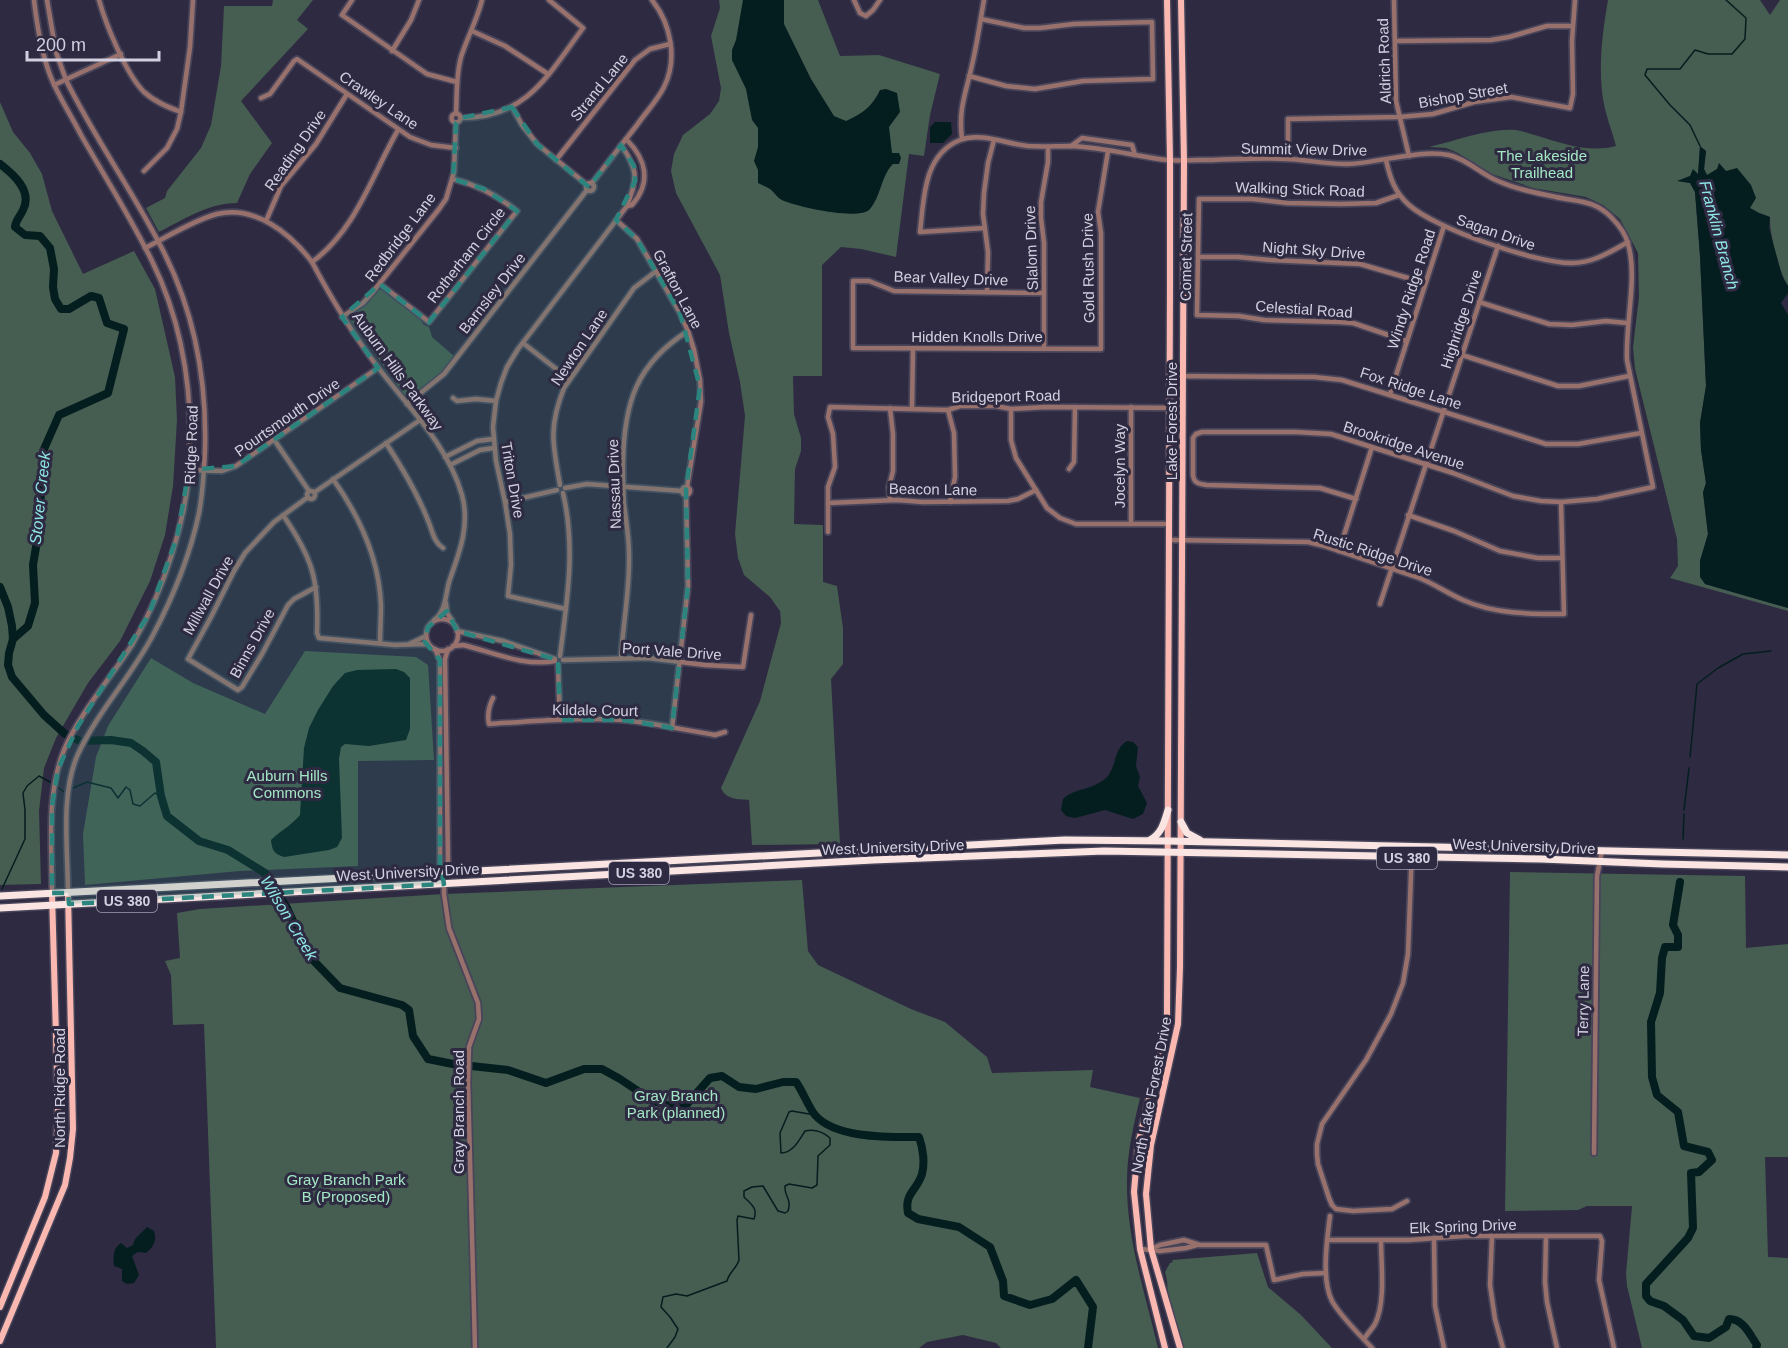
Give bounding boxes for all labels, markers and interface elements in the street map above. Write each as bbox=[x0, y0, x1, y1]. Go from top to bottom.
street label: Aldrich Road bbox=[1374, 18, 1394, 104]
scale bar bbox=[27, 24, 159, 62]
text: 200 m bbox=[36, 35, 86, 55]
street label: Strand Lane bbox=[567, 50, 631, 124]
street label: Crawley Lane bbox=[336, 67, 422, 133]
street label: Bishop Street bbox=[1417, 79, 1510, 111]
street label: Reading Drive bbox=[261, 106, 329, 194]
street label: Summit View Drive bbox=[1241, 139, 1367, 159]
park label: The Lakeside Trailhead bbox=[1497, 147, 1587, 181]
street label: Walking Stick Road bbox=[1235, 178, 1365, 200]
water label: Franklin Branch bbox=[1696, 179, 1742, 291]
street label: Redbridge Lane bbox=[361, 189, 439, 285]
street label: Rotherham Circle bbox=[423, 204, 509, 306]
street label: Slalom Drive bbox=[1021, 205, 1041, 291]
street label: Sagan Drive bbox=[1454, 211, 1538, 253]
street label: Comet Street bbox=[1177, 212, 1195, 301]
street label: Gold Rush Drive bbox=[1079, 213, 1097, 323]
street label: Windy Ridge Road bbox=[1384, 227, 1438, 351]
street label: Night Sky Drive bbox=[1262, 238, 1366, 262]
street label: Grafton Lane bbox=[650, 246, 706, 332]
street label: Barnsley Drive bbox=[455, 249, 529, 337]
street label: Highridge Drive bbox=[1437, 267, 1485, 371]
street label: Bear Valley Drive bbox=[893, 268, 1009, 288]
street label: Celestial Road bbox=[1255, 297, 1353, 321]
street label: Newton Lane bbox=[547, 306, 611, 388]
street label: Auburn Hills Parkway bbox=[349, 308, 447, 434]
street label: Hidden Knolls Drive bbox=[911, 328, 1043, 345]
street label: Lake Forest Drive bbox=[1163, 362, 1180, 480]
street label: Fox Ridge Lane bbox=[1358, 364, 1464, 412]
street label: Pourtsmouth Drive bbox=[231, 374, 343, 460]
street label: Bridgeport Road bbox=[951, 387, 1061, 405]
street label: Ridge Road bbox=[181, 405, 201, 485]
street label: Brookridge Avenue bbox=[1341, 417, 1467, 473]
street label: Jocelyn Way bbox=[1111, 423, 1128, 508]
street label: Nassau Drive bbox=[604, 439, 624, 529]
street label: Triton Drive bbox=[498, 441, 528, 519]
water label: Stover Creek bbox=[27, 450, 53, 545]
street label: Beacon Lane bbox=[889, 480, 977, 498]
street label: Rustic Ridge Drive bbox=[1311, 525, 1435, 579]
street label: Millwall Drive bbox=[179, 553, 237, 637]
street label: Binns Drive bbox=[226, 605, 278, 681]
street label: Port Vale Drive bbox=[622, 639, 722, 663]
street label: Kildale Court bbox=[552, 701, 639, 719]
park label: Auburn Hills Commons bbox=[247, 767, 327, 801]
street label: West University Drive bbox=[1452, 835, 1596, 857]
street label: West University Drive bbox=[821, 836, 965, 858]
road number: US 380 bbox=[1377, 847, 1437, 869]
street label: West University Drive bbox=[336, 860, 480, 884]
road number: US 380 bbox=[609, 862, 669, 884]
water label: Wilson Creek bbox=[257, 873, 321, 964]
road number: US 380 bbox=[97, 890, 157, 912]
street label: Terry Lane bbox=[1574, 965, 1592, 1037]
street label: North Lake Forest Drive bbox=[1127, 1015, 1175, 1175]
street label: North Ridge Road bbox=[51, 1028, 68, 1148]
street label: Gray Branch Road bbox=[450, 1050, 467, 1174]
park label: Gray Branch Park (planned) bbox=[627, 1087, 725, 1121]
park label: Gray Branch Park B (Proposed) bbox=[286, 1171, 406, 1205]
street label: Elk Spring Drive bbox=[1409, 1216, 1517, 1236]

